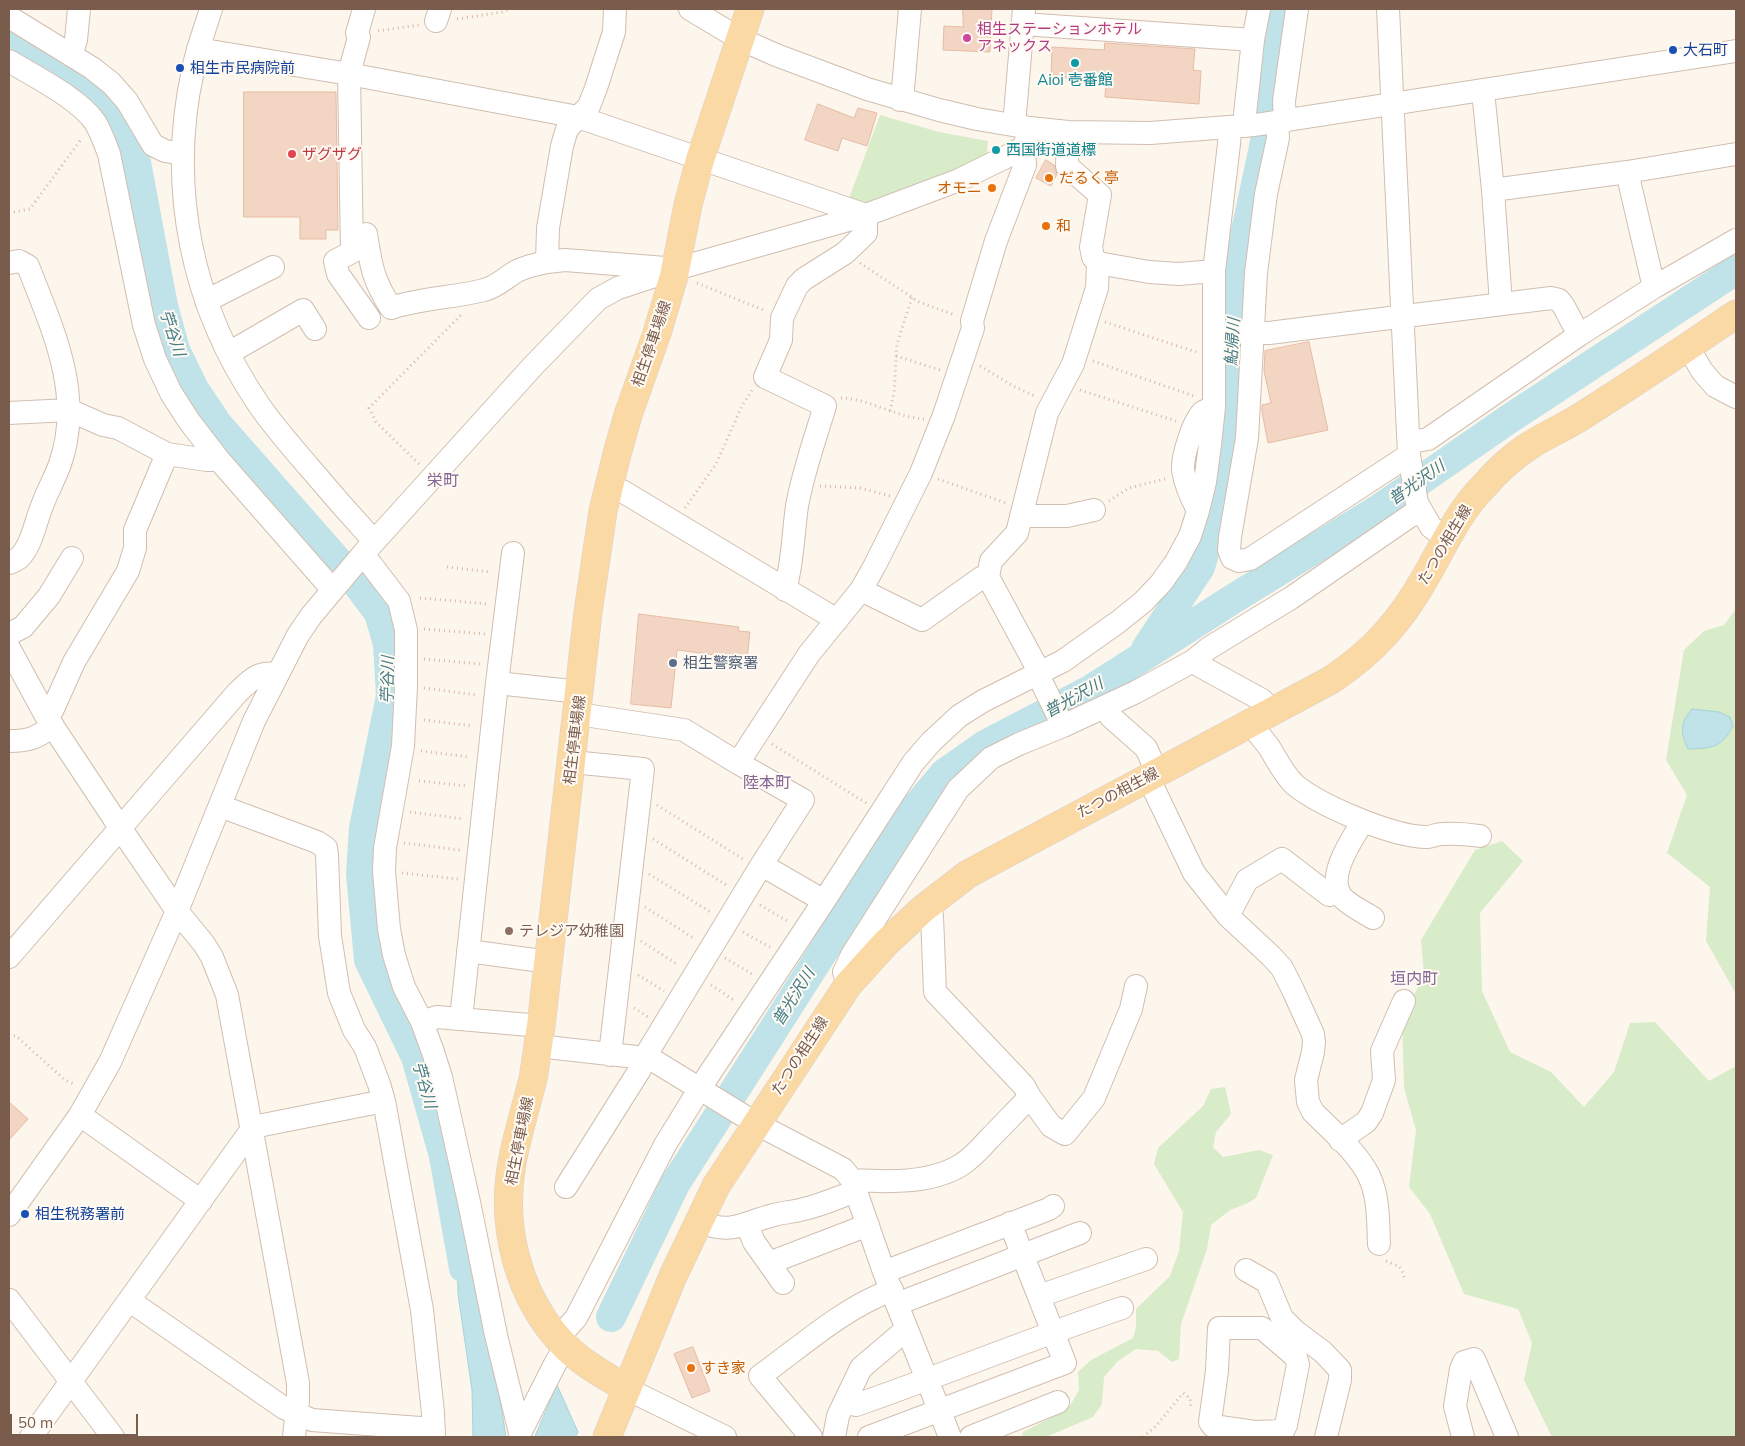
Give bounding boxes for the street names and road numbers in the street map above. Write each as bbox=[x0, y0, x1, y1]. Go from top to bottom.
street label: 相生停車場線 bbox=[629, 299, 675, 389]
street label: たつの相生線 bbox=[1414, 502, 1476, 588]
street label: 相生停車場線 bbox=[561, 694, 589, 786]
street label: たつの相生線 bbox=[1074, 764, 1162, 822]
street label: たつの相生線 bbox=[768, 1013, 832, 1099]
street label: 相生停車場線 bbox=[503, 1095, 537, 1187]

